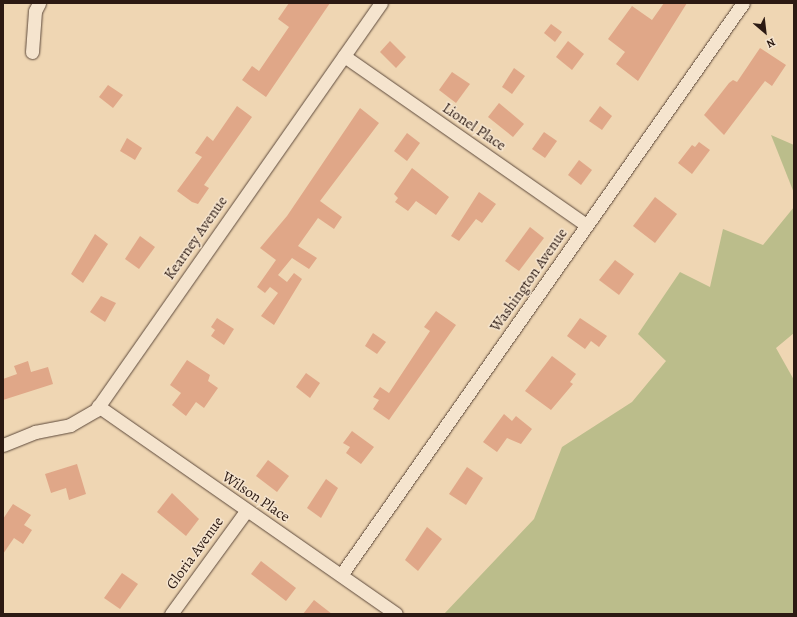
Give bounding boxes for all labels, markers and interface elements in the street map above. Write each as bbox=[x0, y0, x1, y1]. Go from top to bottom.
north arrow bbox=[745, 12, 785, 52]
text: N bbox=[764, 35, 778, 52]
street label: Lionel Place bbox=[439, 99, 509, 155]
street label: Kearney Avenue bbox=[161, 193, 231, 283]
street label: Washington Avenue bbox=[487, 225, 571, 335]
street label: Wilson Place bbox=[219, 468, 293, 526]
street label: Gloria Avenue bbox=[163, 513, 227, 593]

